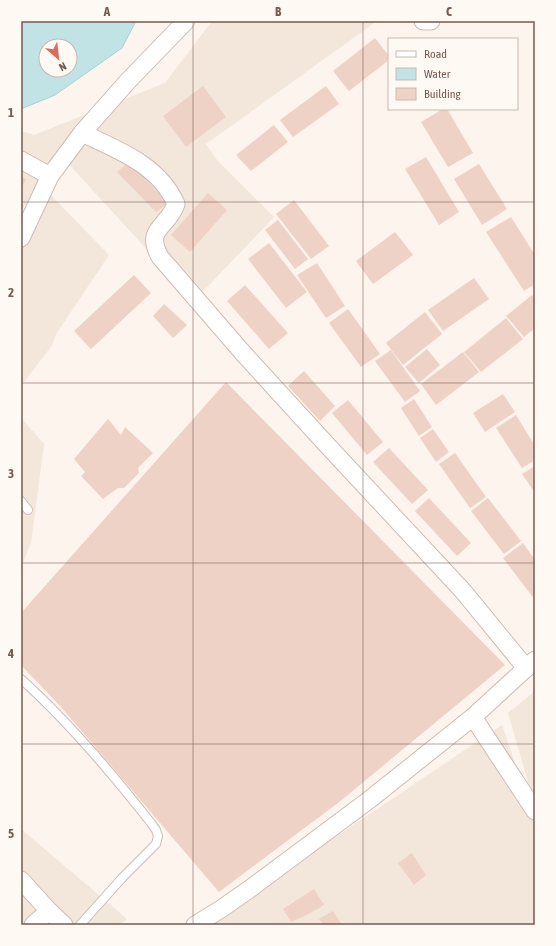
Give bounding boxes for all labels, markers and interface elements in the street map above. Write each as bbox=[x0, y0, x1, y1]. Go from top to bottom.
text: A bbox=[103, 4, 111, 19]
text: B bbox=[275, 4, 282, 19]
text: C bbox=[446, 4, 452, 19]
north arrow bbox=[38, 38, 78, 78]
legend bbox=[388, 38, 518, 110]
text: Road bbox=[424, 47, 447, 61]
text: N bbox=[57, 60, 68, 74]
text: Water bbox=[424, 67, 451, 81]
text: Building bbox=[424, 87, 462, 101]
text: 1 bbox=[8, 105, 14, 120]
text: 2 bbox=[8, 285, 14, 300]
text: 3 bbox=[8, 466, 14, 481]
text: 4 bbox=[7, 646, 14, 661]
text: 5 bbox=[8, 826, 14, 841]

